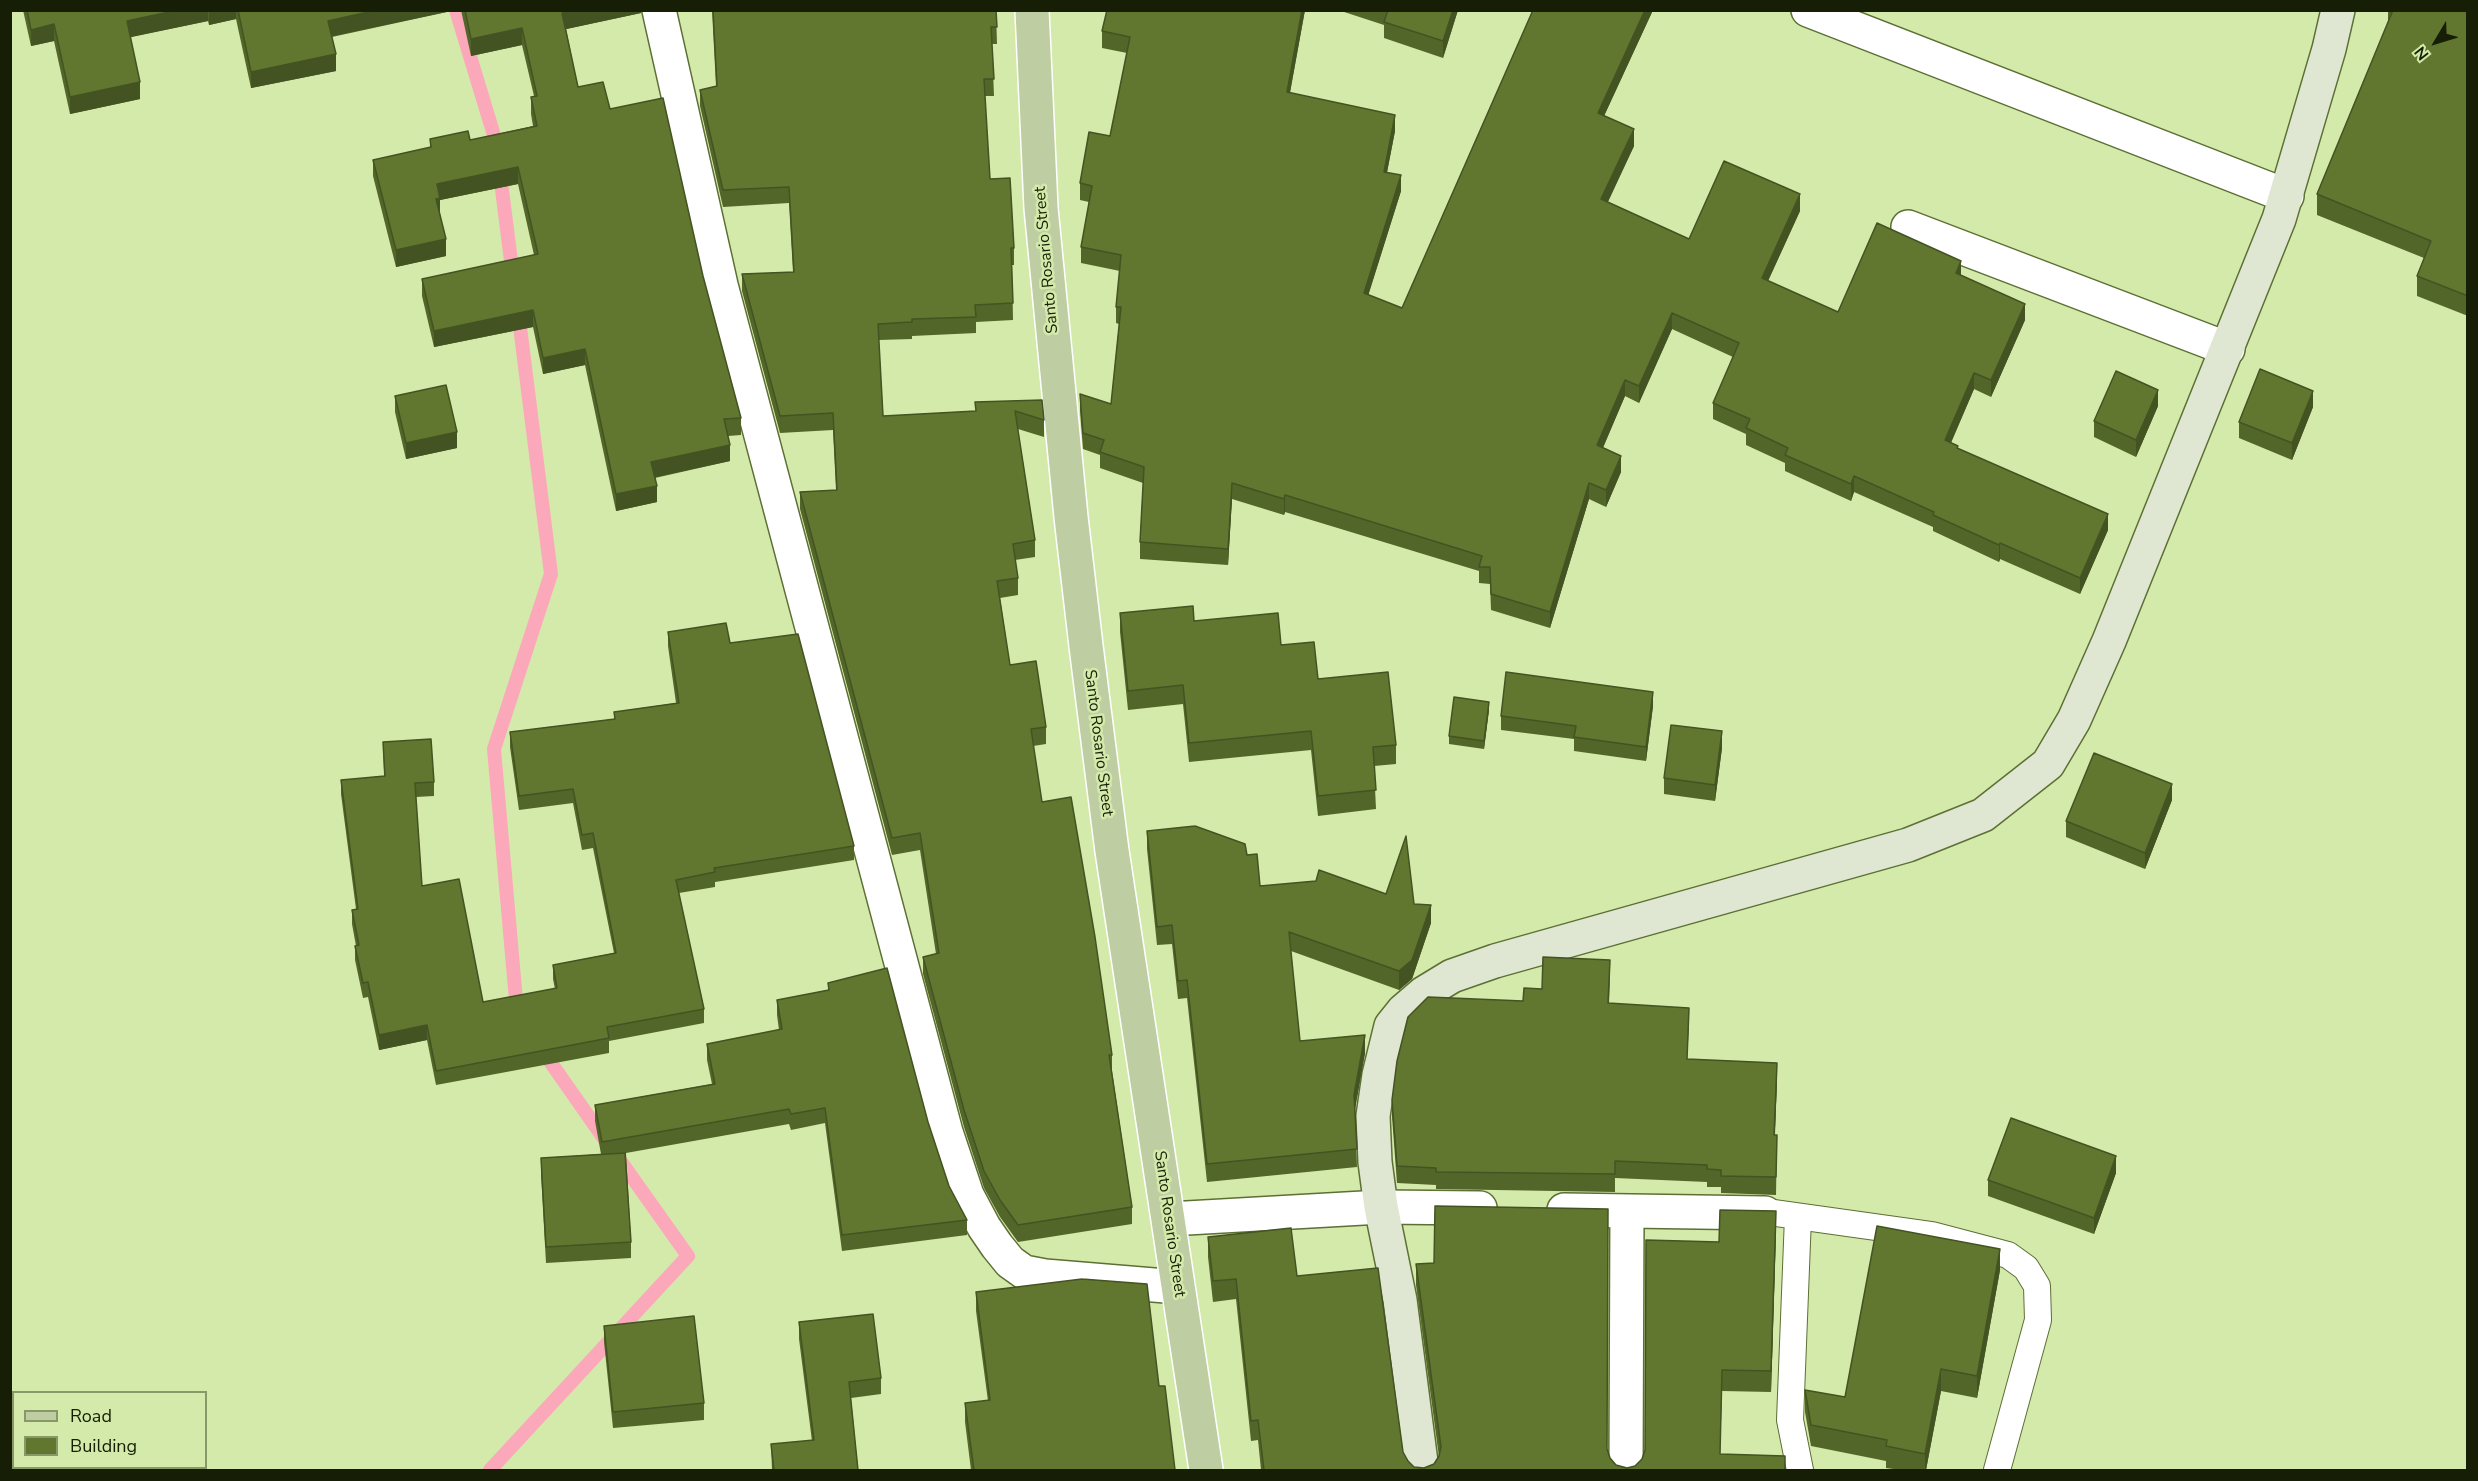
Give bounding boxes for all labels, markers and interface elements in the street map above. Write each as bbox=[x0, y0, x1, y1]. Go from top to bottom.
north arrow bbox=[2406, 12, 2466, 72]
text: N bbox=[2409, 42, 2434, 65]
street label: Santo Rosario Street bbox=[1031, 186, 1063, 334]
street label: Santo Rosario Street bbox=[1079, 669, 1117, 817]
street label: Santo Rosario Street bbox=[1149, 1150, 1189, 1298]
legend bbox=[12, 1391, 207, 1469]
text: Road bbox=[70, 1404, 112, 1428]
text: Building bbox=[70, 1434, 137, 1458]

